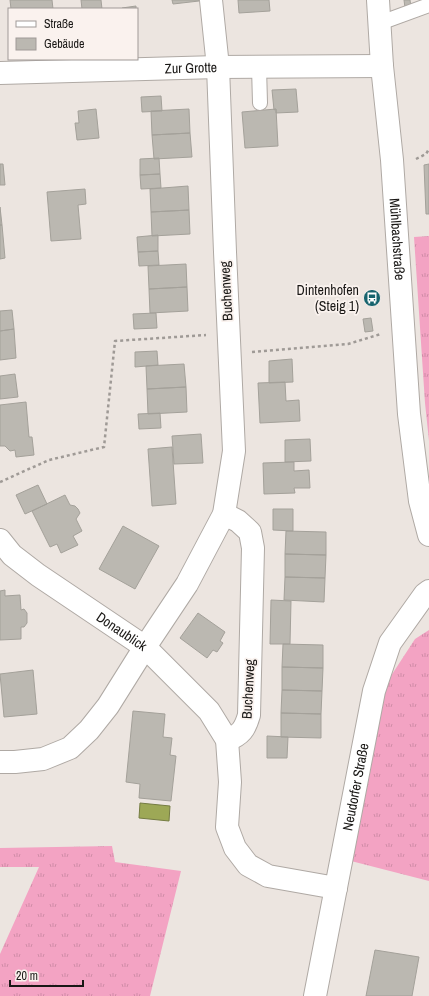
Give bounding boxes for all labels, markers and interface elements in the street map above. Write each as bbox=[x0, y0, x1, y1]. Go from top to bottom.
legend bbox=[8, 8, 138, 60]
text: Straße bbox=[44, 16, 74, 32]
text: Gebäude bbox=[44, 36, 85, 52]
street label: Zur Grotte bbox=[164, 58, 217, 77]
street label: Mühlbachstraße bbox=[386, 197, 409, 281]
street label: Buchenweg bbox=[215, 260, 237, 321]
place label: Dintenhofen (Steig 1) bbox=[296, 281, 359, 315]
bus stop icon: Dintenhofen (Steig 1) bbox=[362, 288, 382, 308]
street label: Donaublick bbox=[93, 608, 151, 655]
street label: Buchenweg bbox=[237, 658, 259, 719]
street label: Neudorfer Straße bbox=[338, 742, 373, 832]
scale bar bbox=[10, 962, 83, 988]
text: 20 m bbox=[16, 968, 38, 984]

